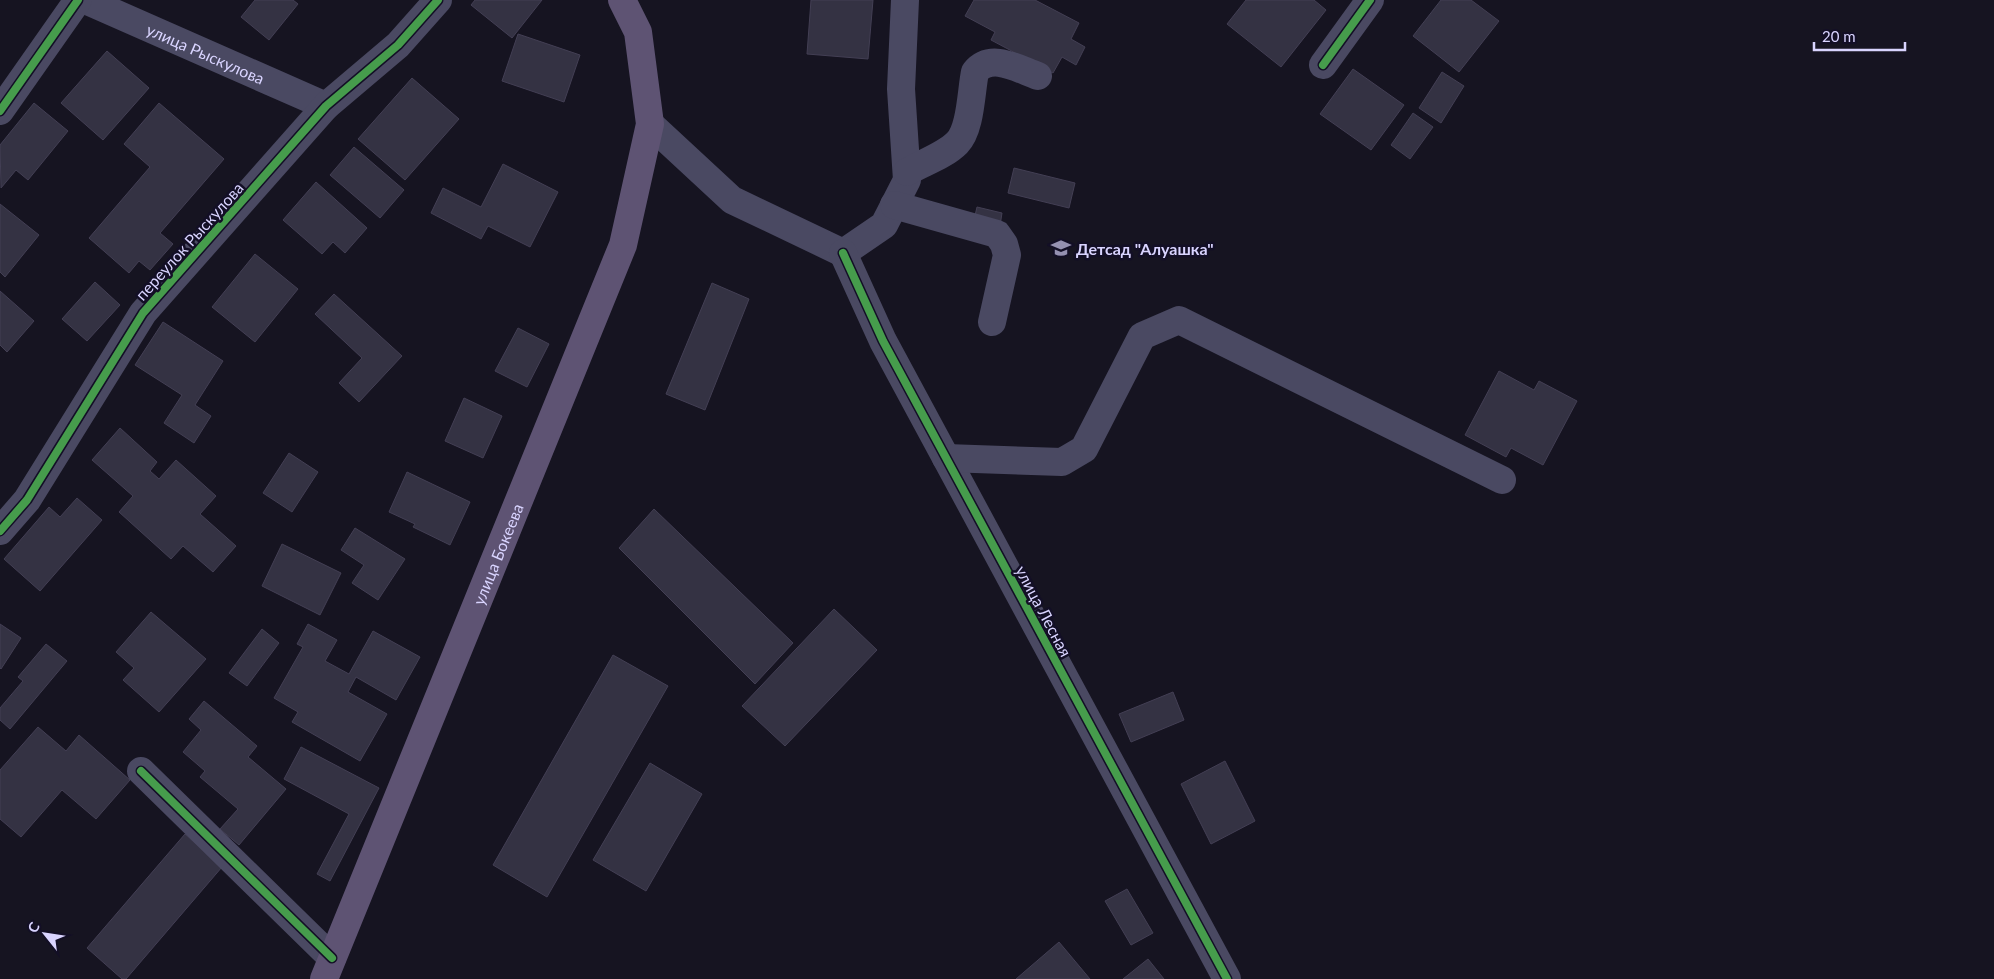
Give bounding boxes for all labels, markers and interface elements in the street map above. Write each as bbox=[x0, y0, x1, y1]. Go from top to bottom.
street label: улица Рыскулова bbox=[144, 19, 268, 87]
scale bar bbox=[1814, 20, 1905, 52]
text: 20 m bbox=[1822, 27, 1856, 45]
street label: переулок Рыскулова bbox=[131, 178, 247, 304]
school or university icon: Детсад "Алуашка" bbox=[1050, 237, 1072, 259]
place label: Детсад "Алуашка" bbox=[1076, 239, 1214, 258]
street label: улица Бокеева bbox=[468, 501, 526, 607]
street label: улица Лесная bbox=[1012, 562, 1076, 660]
north arrow bbox=[20, 909, 70, 959]
text: С bbox=[24, 918, 43, 936]

